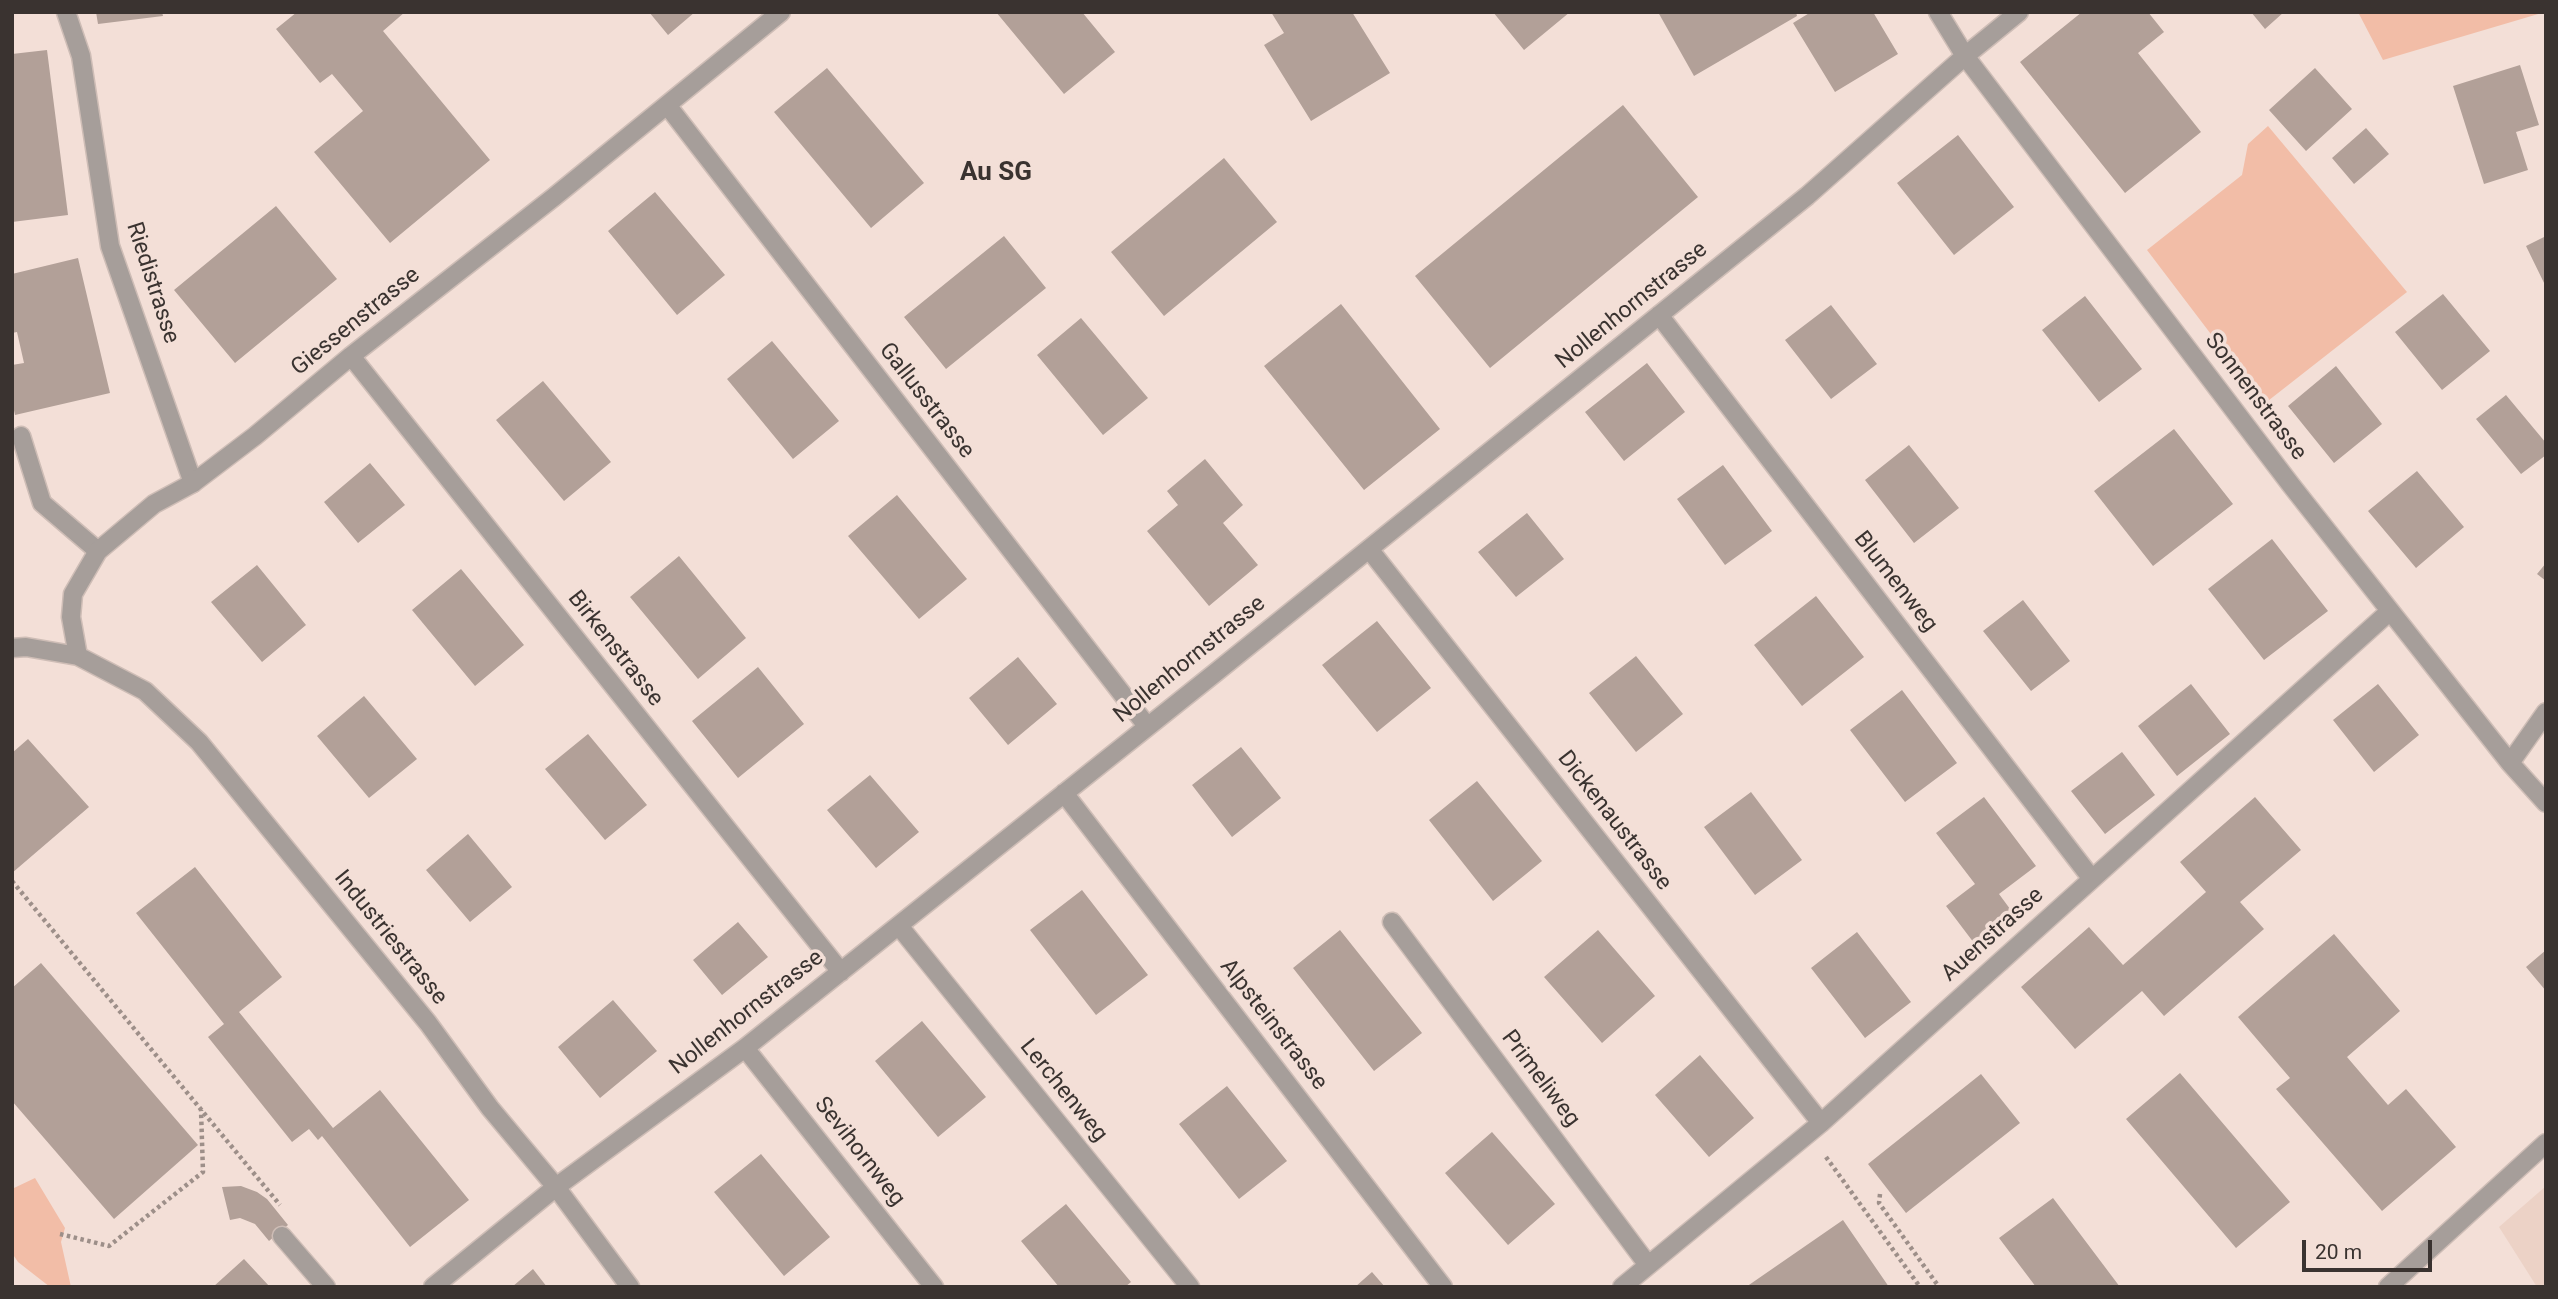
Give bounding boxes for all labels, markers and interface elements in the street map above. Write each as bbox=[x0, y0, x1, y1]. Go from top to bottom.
district label: Au SG bbox=[960, 157, 1032, 189]
street label: Riedistrasse bbox=[119, 219, 185, 347]
street label: Nollenhornstrasse bbox=[1551, 236, 1713, 376]
street label: Giessenstrasse bbox=[286, 262, 426, 382]
street label: Sonnenstrasse bbox=[2198, 328, 2312, 466]
street label: Gallusstrasse bbox=[872, 338, 980, 464]
street label: Blumenweg bbox=[1847, 526, 1943, 638]
street label: Birkenstrasse bbox=[561, 586, 669, 712]
street label: Nollenhornstrasse bbox=[1109, 590, 1271, 730]
street label: Dickenaustrasse bbox=[1551, 746, 1677, 896]
street label: Industriestrasse bbox=[327, 865, 453, 1011]
street label: Auenstrasse bbox=[1936, 882, 2050, 988]
street label: Nollenhornstrasse bbox=[665, 945, 829, 1081]
street label: Alpsteinstrasse bbox=[1213, 954, 1333, 1096]
street label: Primeliweg bbox=[1495, 1025, 1585, 1133]
street label: Lerchenweg bbox=[1013, 1034, 1113, 1148]
street label: Sevihornweg bbox=[808, 1092, 910, 1212]
scale bar bbox=[2306, 1226, 2436, 1270]
text: 20 m bbox=[2315, 1240, 2362, 1264]

